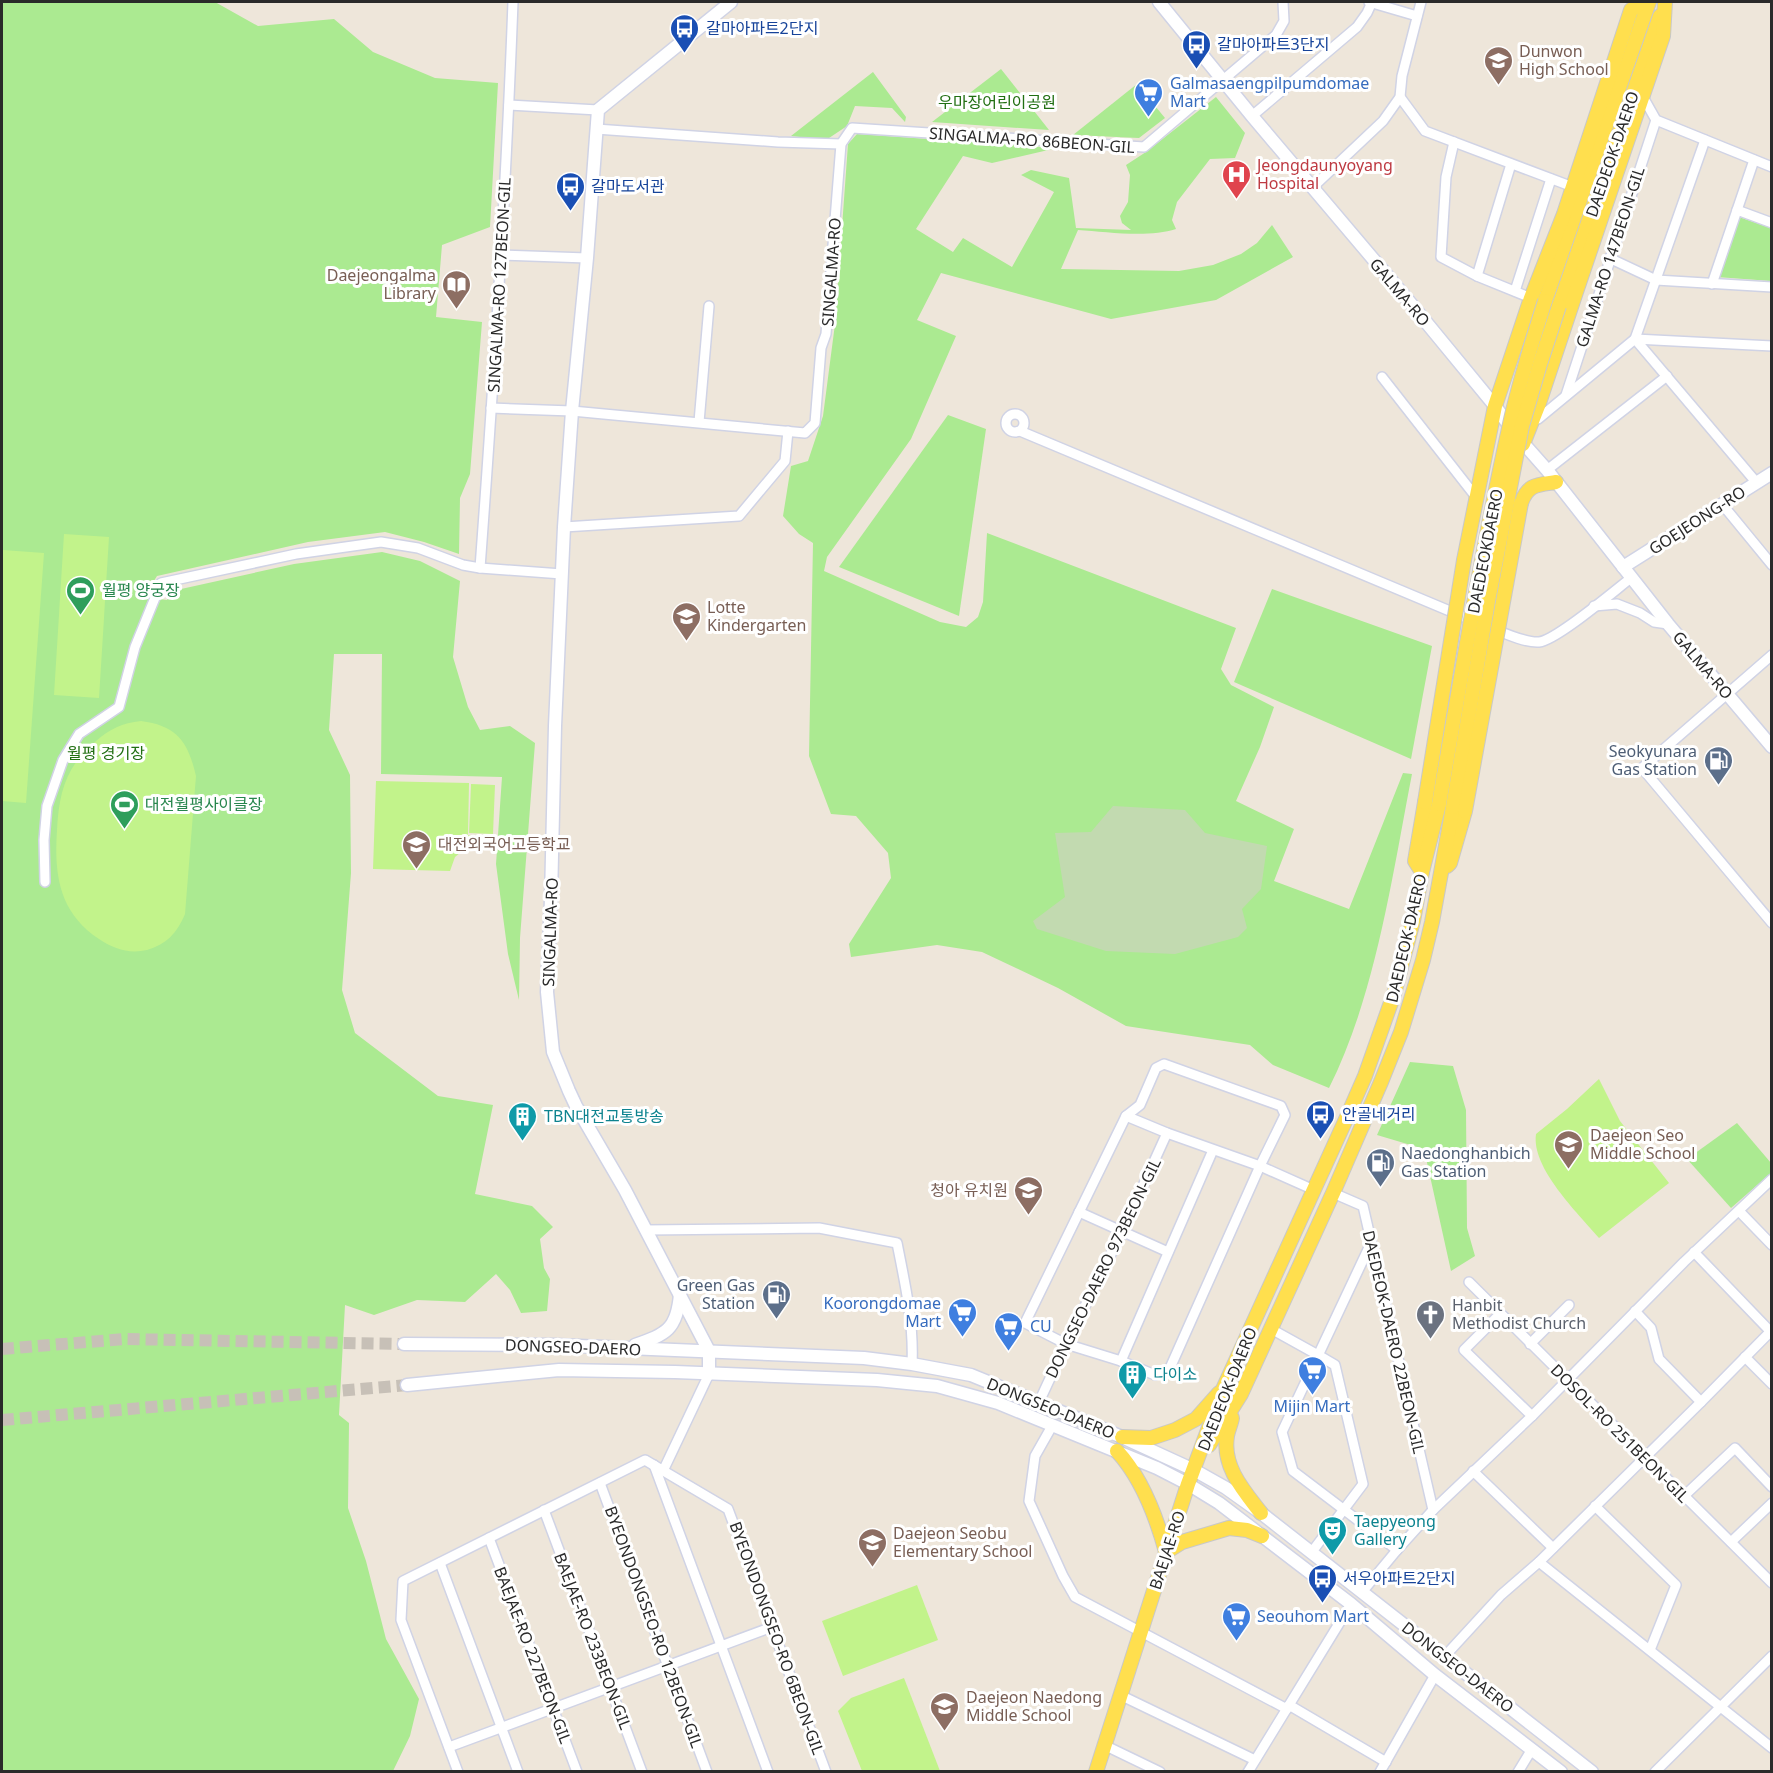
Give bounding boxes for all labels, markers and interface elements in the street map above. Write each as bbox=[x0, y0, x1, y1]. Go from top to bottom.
bus stop icon: 갈마아파트2단지 bbox=[669, 12, 701, 54]
place label: 갈마아파트2단지 bbox=[706, 17, 818, 39]
bus stop icon: 갈마아파트3단지 bbox=[1180, 28, 1212, 70]
place label: 갈마아파트3단지 bbox=[1217, 33, 1329, 55]
place label: Dunwon High School bbox=[1519, 40, 1609, 80]
school or university icon: Dunwon High School bbox=[1482, 44, 1514, 86]
place label: Galmasaengpilpumdomae Mart bbox=[1170, 72, 1369, 112]
supermarket icon: Galmasaengpilpumdomae Mart bbox=[1133, 76, 1165, 118]
street label: DAEDEOK-DAERO bbox=[1580, 88, 1644, 220]
park label: 우마장어린이공원 bbox=[938, 91, 1056, 113]
street label: SINGALMA-RO 86BEON-GIL bbox=[928, 122, 1136, 158]
place label: Jeongdaunyoyang Hospital bbox=[1255, 154, 1393, 194]
hospital icon: Jeongdaunyoyang Hospital bbox=[1220, 158, 1252, 200]
street label: GALMA-RO 147BEON-GIL bbox=[1570, 164, 1650, 350]
bus stop icon: 갈마도서관 bbox=[554, 170, 586, 212]
place label: 갈마도서관 bbox=[591, 175, 665, 197]
street label: SINGALMA-RO 127BEON-GIL bbox=[482, 177, 516, 393]
street label: SINGALMA-RO bbox=[816, 217, 846, 327]
street label: GALMA-RO bbox=[1365, 253, 1435, 331]
place label: Daejeongalma Library bbox=[327, 264, 437, 304]
library icon: Daejeongalma Library bbox=[441, 268, 473, 310]
street label: GOEJEONG-RO bbox=[1644, 481, 1750, 559]
street label: DAEDEOKDAERO bbox=[1462, 487, 1508, 615]
sports icon: 월평 양궁장 bbox=[65, 574, 97, 616]
place label: 월평 양궁장 bbox=[102, 579, 180, 601]
place label: Lotte Kindergarten bbox=[707, 596, 806, 636]
school or university icon: Lotte Kindergarten bbox=[670, 600, 702, 642]
street label: GALMA-RO bbox=[1668, 626, 1738, 704]
place label: Seokyunara Gas Station bbox=[1609, 740, 1697, 780]
park label: 월평 경기장 bbox=[67, 742, 145, 764]
fuel station icon: Seokyunara Gas Station bbox=[1702, 744, 1734, 786]
sports icon: 대전월평사이클장 bbox=[108, 788, 140, 830]
place label: 대전월평사이클장 bbox=[145, 793, 263, 815]
school or university icon: 대전외국어고등학교 bbox=[401, 828, 433, 870]
place label: 대전외국어고등학교 bbox=[438, 833, 570, 855]
street label: DAEDEOK-DAERO bbox=[1380, 871, 1432, 1005]
street label: SINGALMA-RO bbox=[537, 877, 563, 987]
bus stop icon: 안골네거리 bbox=[1305, 1098, 1337, 1140]
building icon: TBN대전교통방송 bbox=[507, 1100, 539, 1142]
place label: 안골네거리 bbox=[1342, 1103, 1416, 1125]
place label: TBN대전교통방송 bbox=[544, 1105, 664, 1127]
place label: Daejeon Seo Middle School bbox=[1590, 1124, 1695, 1164]
school or university icon: Daejeon Seo Middle School bbox=[1553, 1128, 1585, 1170]
place label: Naedonghanbich Gas Station bbox=[1401, 1142, 1531, 1182]
fuel station icon: Naedonghanbich Gas Station bbox=[1364, 1146, 1396, 1188]
street label: DONGSEO-DAERO 973BEON-GIL bbox=[1040, 1154, 1166, 1382]
school or university icon: 청아 유치원 bbox=[1013, 1174, 1045, 1216]
place label: 청아 유치원 bbox=[930, 1179, 1008, 1201]
street label: DAEDEOK-DAERO 22BEON-GIL bbox=[1358, 1228, 1430, 1456]
place label: Green Gas Station bbox=[677, 1274, 755, 1314]
fuel station icon: Green Gas Station bbox=[760, 1278, 792, 1320]
place label: Koorongdomae Mart bbox=[824, 1292, 941, 1332]
place label: Hanbit Methodist Church bbox=[1452, 1294, 1586, 1334]
supermarket icon: Koorongdomae Mart bbox=[946, 1296, 978, 1338]
church icon: Hanbit Methodist Church bbox=[1415, 1298, 1447, 1340]
supermarket icon: CU bbox=[993, 1310, 1025, 1352]
place label: CU bbox=[1030, 1315, 1052, 1337]
street label: DAEDEOK-DAERO bbox=[1192, 1324, 1262, 1454]
street label: DONGSEO-DAERO bbox=[505, 1334, 641, 1360]
supermarket icon: Mijin Mart bbox=[1296, 1354, 1328, 1396]
building icon: 다이소 bbox=[1116, 1358, 1148, 1400]
street label: DOSOL-RO 251BEON-GIL bbox=[1546, 1359, 1694, 1507]
place label: 다이소 bbox=[1153, 1363, 1197, 1385]
street label: DONGSEO-DAERO bbox=[984, 1372, 1118, 1444]
place label: Mijin Mart bbox=[1274, 1395, 1351, 1417]
street label: BYEONDONGSEO-RO 12BEON-GIL bbox=[600, 1503, 708, 1751]
street label: BAEJAE-RO bbox=[1144, 1508, 1190, 1592]
place label: Taepyeong Gallery bbox=[1354, 1510, 1436, 1550]
theatre icon: Taepyeong Gallery bbox=[1317, 1514, 1349, 1556]
street label: BYEONDONGSEO-RO 6BEON-GIL bbox=[724, 1518, 830, 1758]
place label: Daejeon Seobu Elementary School bbox=[893, 1522, 1032, 1562]
school or university icon: Daejeon Seobu Elementary School bbox=[856, 1526, 888, 1568]
street label: BAEJAE-RO 233BEON-GIL bbox=[549, 1549, 637, 1733]
bus stop icon: 서우아파트2단지 bbox=[1306, 1562, 1338, 1604]
street label: BAEJAE-RO 227BEON-GIL bbox=[489, 1563, 577, 1747]
place label: 서우아파트2단지 bbox=[1343, 1567, 1455, 1589]
supermarket icon: Seouhom Mart bbox=[1220, 1600, 1252, 1642]
place label: Seouhom Mart bbox=[1257, 1605, 1369, 1627]
street label: DONGSEO-DAERO bbox=[1398, 1616, 1518, 1718]
place label: Daejeon Naedong Middle School bbox=[966, 1686, 1102, 1726]
school or university icon: Daejeon Naedong Middle School bbox=[929, 1690, 961, 1732]

